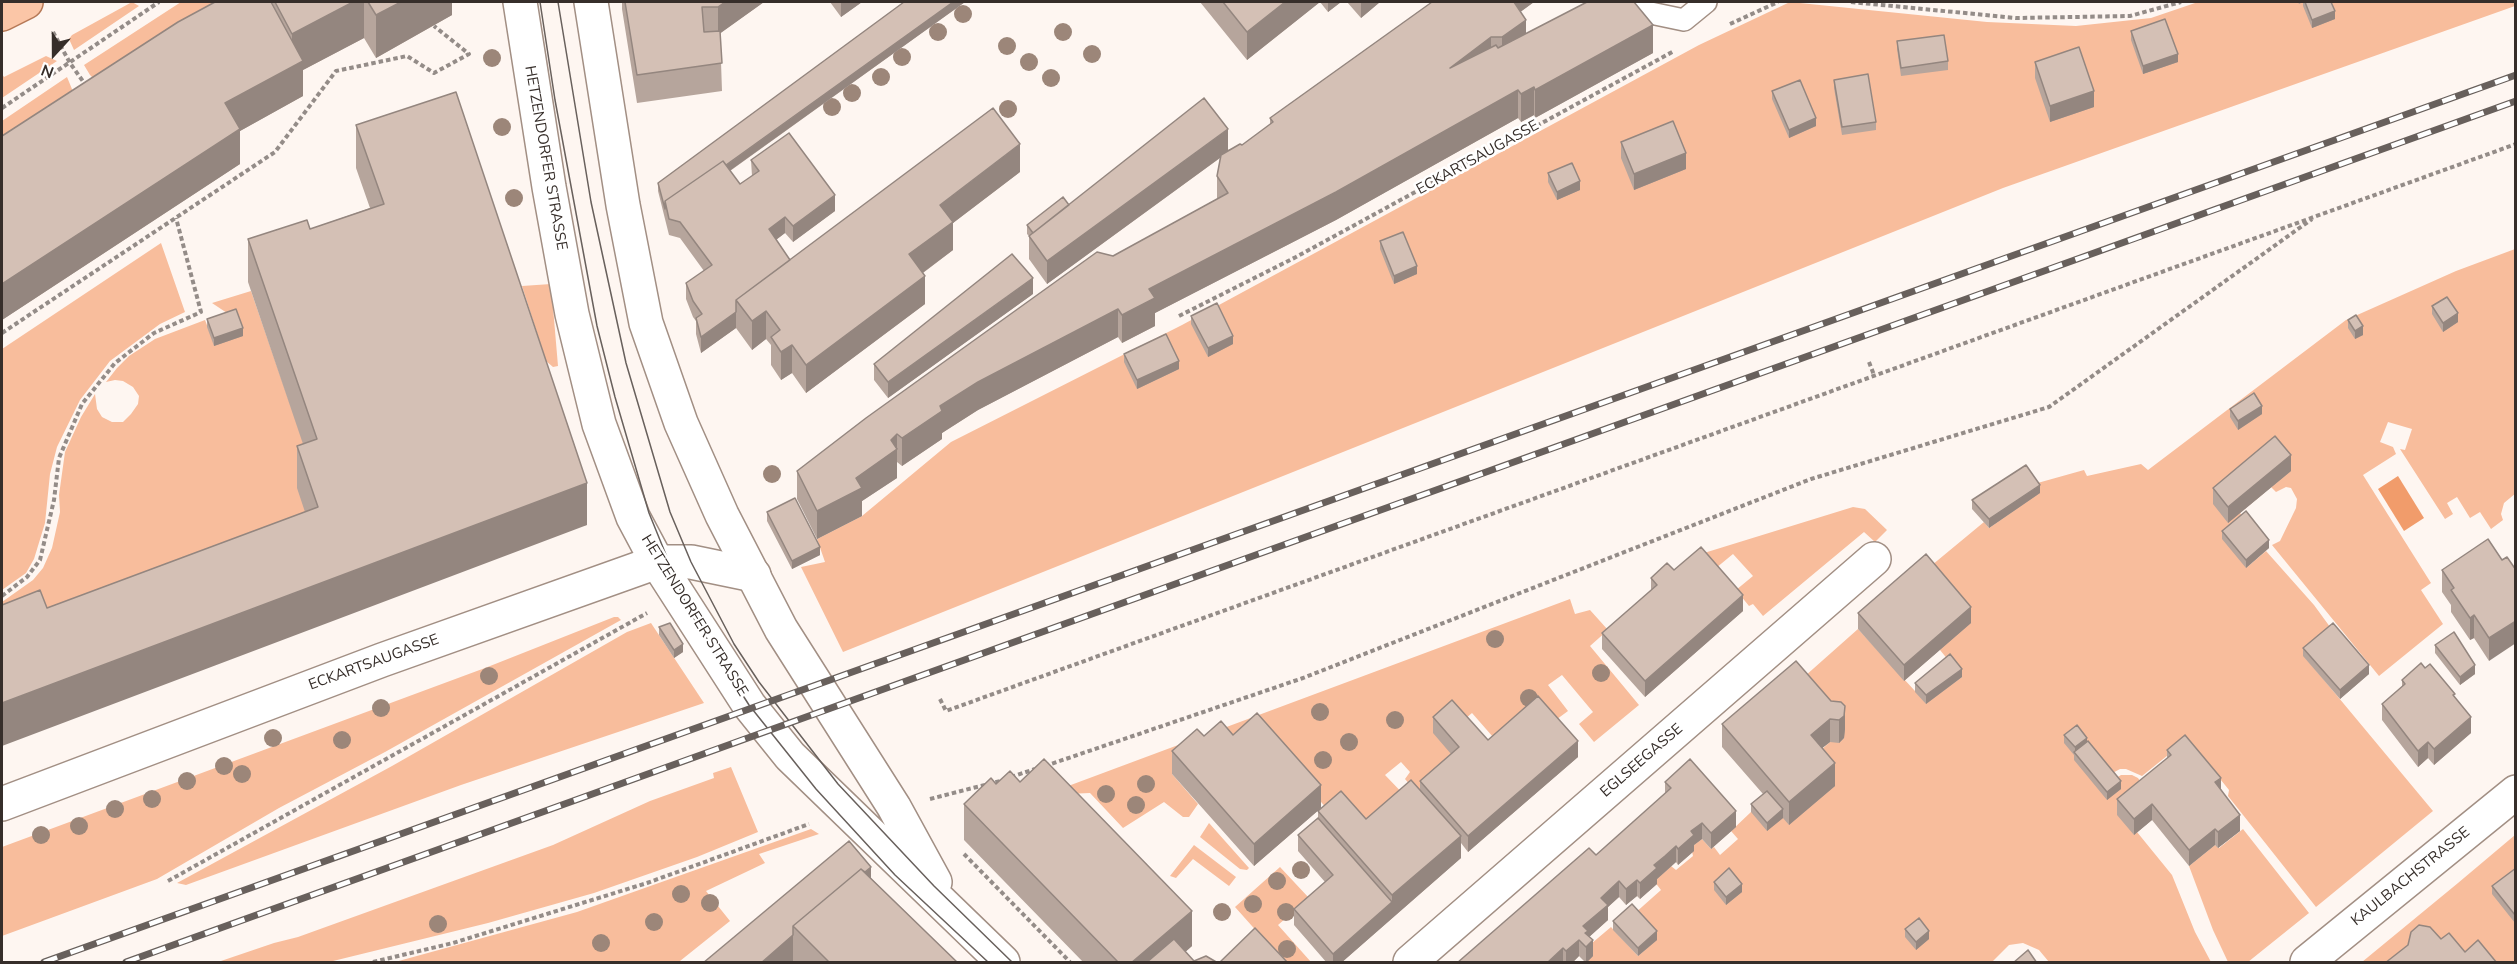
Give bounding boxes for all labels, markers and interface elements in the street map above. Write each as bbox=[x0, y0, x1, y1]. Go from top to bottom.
north arrow bbox=[24, 24, 84, 84]
text: N bbox=[38, 58, 57, 83]
street label: HETZENDORFER STRASSE bbox=[520, 64, 570, 252]
street label: ECKARTSAUGASSE bbox=[1414, 117, 1542, 199]
street label: HETZENDORFER STRASSE bbox=[637, 532, 751, 700]
street label: ECKARTSAUGASSE bbox=[307, 631, 441, 695]
street label: EGLSEEGASSE bbox=[1597, 720, 1687, 802]
street label: KAULBACHSTRASSE bbox=[2348, 824, 2474, 930]

